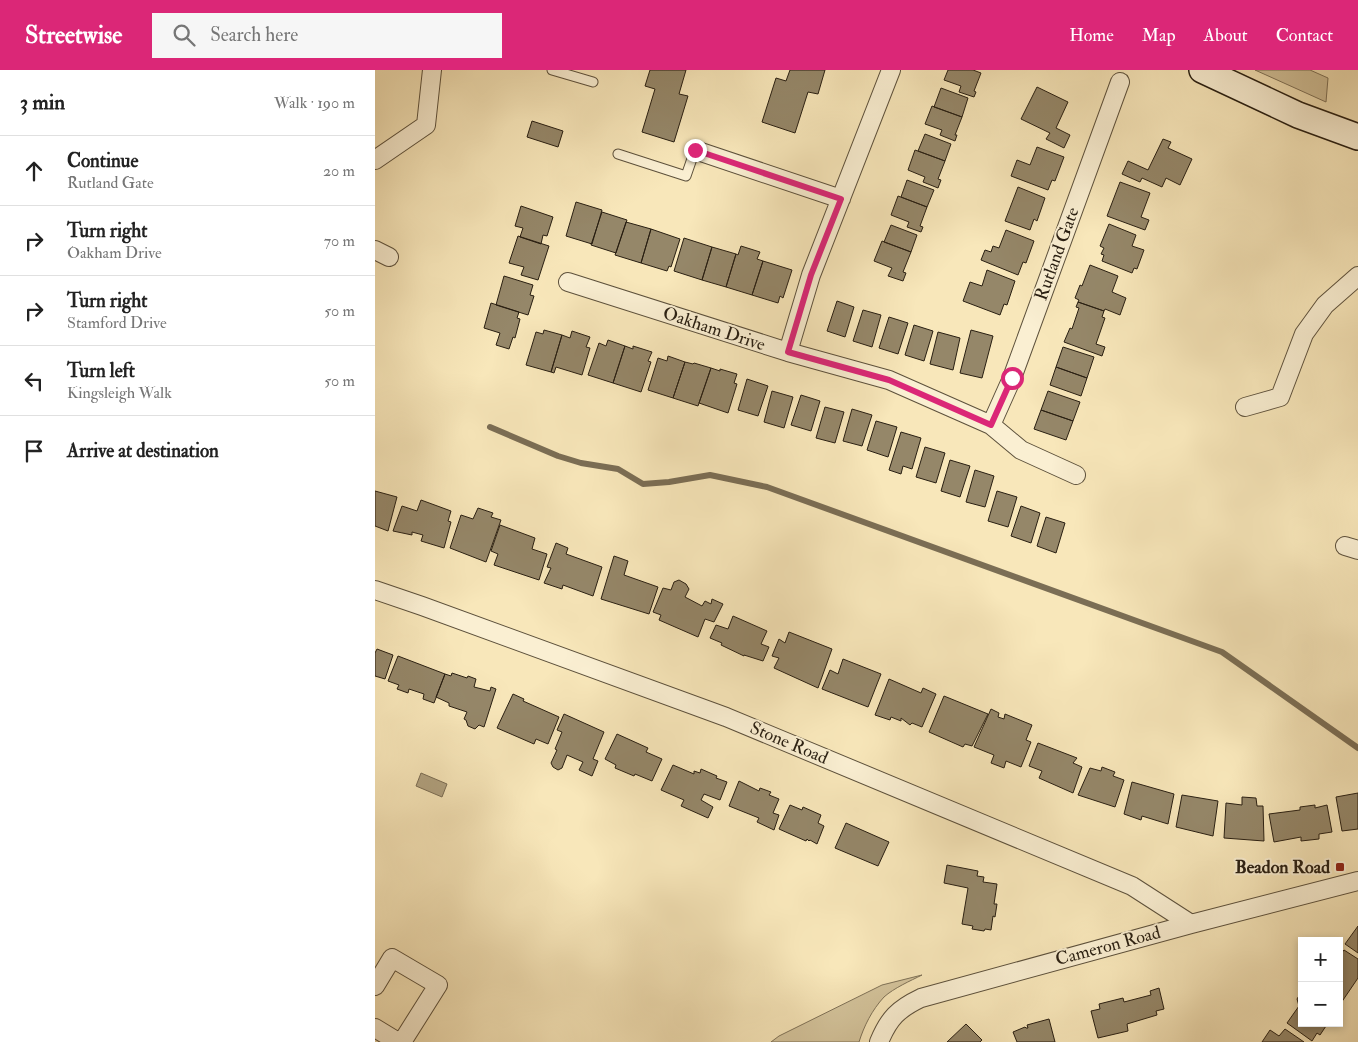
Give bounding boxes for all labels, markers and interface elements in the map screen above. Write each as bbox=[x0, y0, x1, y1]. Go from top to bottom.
search box bbox=[152, 13, 502, 58]
text: Streetwise bbox=[25, 20, 122, 51]
icon: search bbox=[170, 21, 198, 49]
text: Search here bbox=[210, 23, 298, 47]
text: Home bbox=[1069, 24, 1114, 47]
text: Map bbox=[1142, 24, 1176, 47]
text: About bbox=[1204, 24, 1248, 47]
text: Contact bbox=[1276, 24, 1333, 47]
text: 3 min bbox=[20, 89, 65, 116]
text: Walk · 190 m bbox=[274, 93, 355, 113]
route end bbox=[684, 139, 707, 162]
text: Continue bbox=[67, 149, 138, 173]
icon: ahead bbox=[20, 157, 48, 185]
text: 20 m bbox=[323, 161, 355, 181]
text: Rutland Gate bbox=[67, 173, 154, 193]
street label: Rutland Gate bbox=[1030, 204, 1085, 304]
text: Turn right bbox=[67, 219, 147, 243]
icon: right bbox=[20, 227, 48, 255]
text: 70 m bbox=[324, 231, 355, 251]
text: Oakham Drive bbox=[67, 243, 162, 263]
text: Turn right bbox=[67, 289, 147, 313]
icon: right bbox=[20, 297, 48, 325]
text: 50 m bbox=[324, 301, 355, 321]
street label: Oakham Drive bbox=[660, 302, 769, 357]
text: Stamford Drive bbox=[67, 313, 167, 333]
text: Turn left bbox=[67, 359, 135, 383]
icon: left bbox=[20, 367, 48, 395]
route start bbox=[1001, 367, 1024, 390]
text: 50 m bbox=[324, 371, 355, 391]
text: Kingsleigh Walk bbox=[67, 383, 172, 403]
icon: arrive bbox=[20, 437, 48, 465]
text: Arrive at destination bbox=[67, 439, 219, 463]
street label: Stone Road bbox=[746, 716, 832, 770]
place label: Beadon Road bbox=[1235, 856, 1330, 879]
marker: Beadon Road bbox=[1334, 861, 1346, 873]
street label: Cameron Road bbox=[1053, 921, 1163, 971]
map controls bbox=[1298, 937, 1343, 1027]
button: + bbox=[1298, 937, 1343, 982]
button: − bbox=[1298, 982, 1343, 1027]

